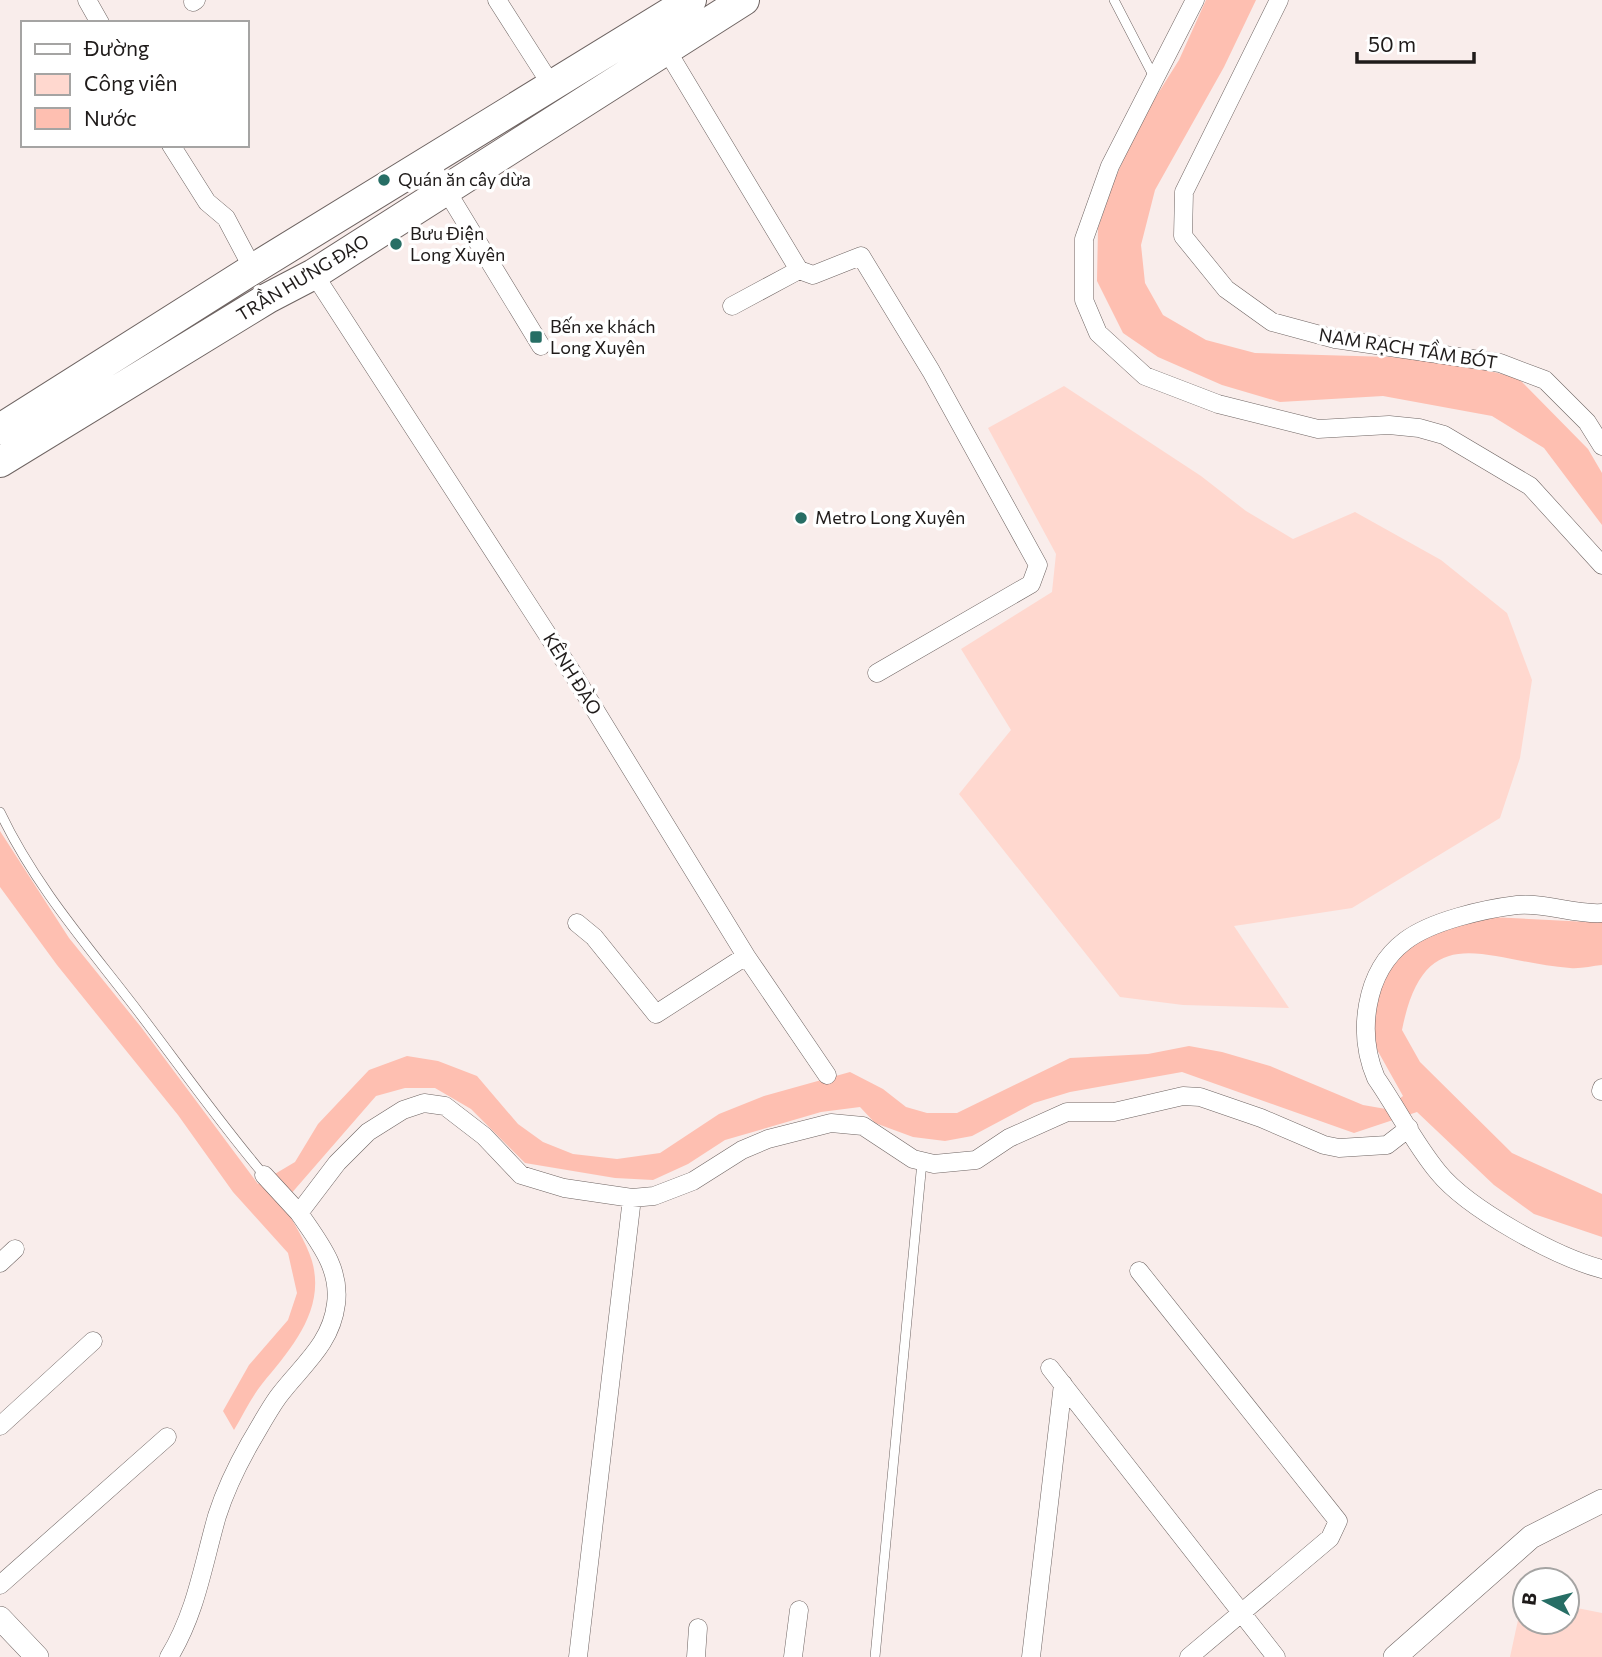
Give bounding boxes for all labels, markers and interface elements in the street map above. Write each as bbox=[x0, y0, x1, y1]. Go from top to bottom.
legend bbox=[21, 21, 248, 147]
scale bar bbox=[1357, 21, 1474, 65]
text: 50 m bbox=[1368, 31, 1416, 56]
text: Đường bbox=[83, 35, 149, 60]
text: Công viên bbox=[84, 70, 178, 95]
text: Nước bbox=[84, 105, 137, 130]
place label: Quán ăn cây dừa bbox=[398, 168, 531, 190]
marker: Quán ăn cây dừa bbox=[376, 172, 392, 188]
place label: Bưu Điện Long Xuyên bbox=[410, 222, 505, 265]
street label: TRẦN HƯNG ĐẠO bbox=[231, 227, 373, 325]
marker: Bưu Điện Long Xuyên bbox=[388, 236, 404, 252]
place label: Bến xe khách Long Xuyên bbox=[550, 315, 656, 358]
street label: NAM RẠCH TẦM BÓT bbox=[1317, 321, 1499, 373]
marker: Bến xe khách Long Xuyên bbox=[528, 329, 544, 345]
place label: Metro Long Xuyên bbox=[815, 506, 965, 528]
marker: Metro Long Xuyên bbox=[793, 510, 809, 526]
street label: KÊNH ĐÀO bbox=[539, 628, 607, 719]
north arrow bbox=[1511, 1566, 1581, 1636]
text: B bbox=[1516, 1591, 1541, 1607]

